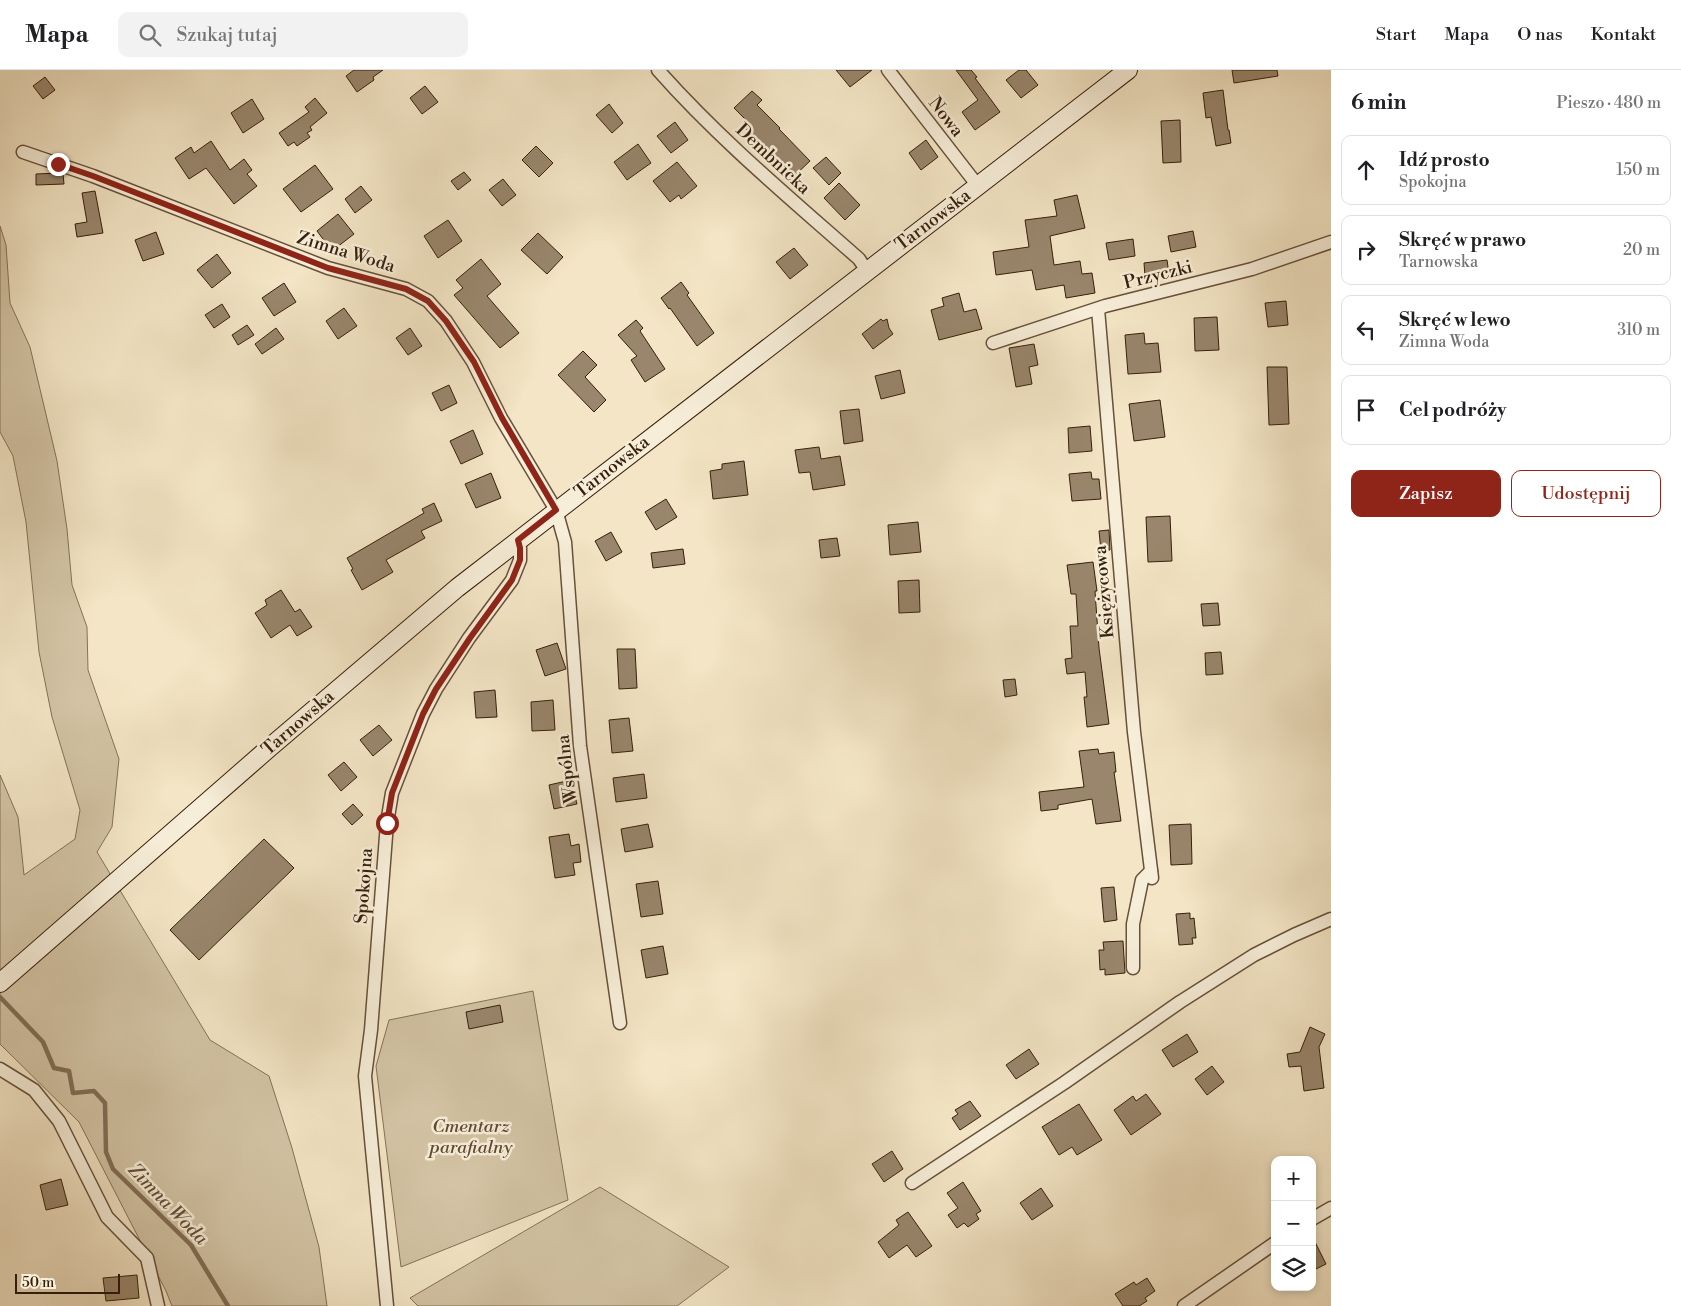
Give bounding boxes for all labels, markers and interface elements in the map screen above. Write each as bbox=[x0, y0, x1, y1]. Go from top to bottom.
search box bbox=[118, 12, 468, 57]
text: Mapa bbox=[25, 20, 88, 50]
icon: search bbox=[136, 21, 164, 49]
text: Szukaj tutaj bbox=[176, 23, 278, 47]
text: Start bbox=[1376, 23, 1417, 46]
text: Mapa bbox=[1445, 23, 1489, 46]
text: O nas bbox=[1517, 23, 1563, 46]
text: Kontakt bbox=[1591, 23, 1656, 46]
text: 6 min bbox=[1351, 90, 1406, 116]
street label: Nowa bbox=[923, 92, 969, 142]
text: Pieszo · 480 m bbox=[1557, 93, 1661, 113]
street label: Dembnicka bbox=[731, 119, 816, 200]
text: Idź prosto bbox=[1399, 148, 1490, 172]
route end bbox=[47, 153, 70, 176]
icon: ahead bbox=[1352, 156, 1380, 184]
text: 150 m bbox=[1616, 160, 1660, 180]
text: Spokojna bbox=[1399, 172, 1467, 192]
street label: Tarnowska bbox=[891, 184, 976, 256]
street label: Zimna Woda bbox=[294, 226, 399, 278]
text: Skręć w prawo bbox=[1399, 228, 1526, 252]
icon: right bbox=[1352, 236, 1380, 264]
text: 20 m bbox=[1623, 240, 1660, 260]
text: Tarnowska bbox=[1399, 252, 1478, 272]
street label: Przyczki bbox=[1121, 255, 1195, 295]
text: Skręć w lewo bbox=[1399, 308, 1511, 332]
icon: left bbox=[1352, 316, 1380, 344]
text: 310 m bbox=[1617, 320, 1660, 340]
text: Zimna Woda bbox=[1399, 332, 1489, 352]
icon: arrive bbox=[1352, 396, 1380, 424]
text: Cel podróży bbox=[1399, 398, 1506, 422]
street label: Tarnowska bbox=[570, 430, 655, 503]
button: Zapisz bbox=[1351, 470, 1501, 517]
button: Udostępnij bbox=[1511, 470, 1661, 517]
street label: Księżycowa bbox=[1088, 544, 1120, 640]
street label: Tarnowska bbox=[257, 685, 340, 761]
street label: Wspólna bbox=[551, 733, 583, 806]
route start bbox=[376, 812, 399, 835]
street label: Spokojna bbox=[350, 846, 378, 925]
park label: Cmentarz parafialny bbox=[426, 1115, 513, 1159]
map controls bbox=[1271, 1156, 1316, 1291]
button: + bbox=[1271, 1156, 1316, 1201]
water label: Zimna Woda bbox=[123, 1158, 213, 1250]
button: − bbox=[1271, 1201, 1316, 1246]
button: layers bbox=[1271, 1246, 1316, 1291]
scale bar bbox=[15, 1271, 120, 1294]
text: 50 m bbox=[22, 1274, 54, 1292]

